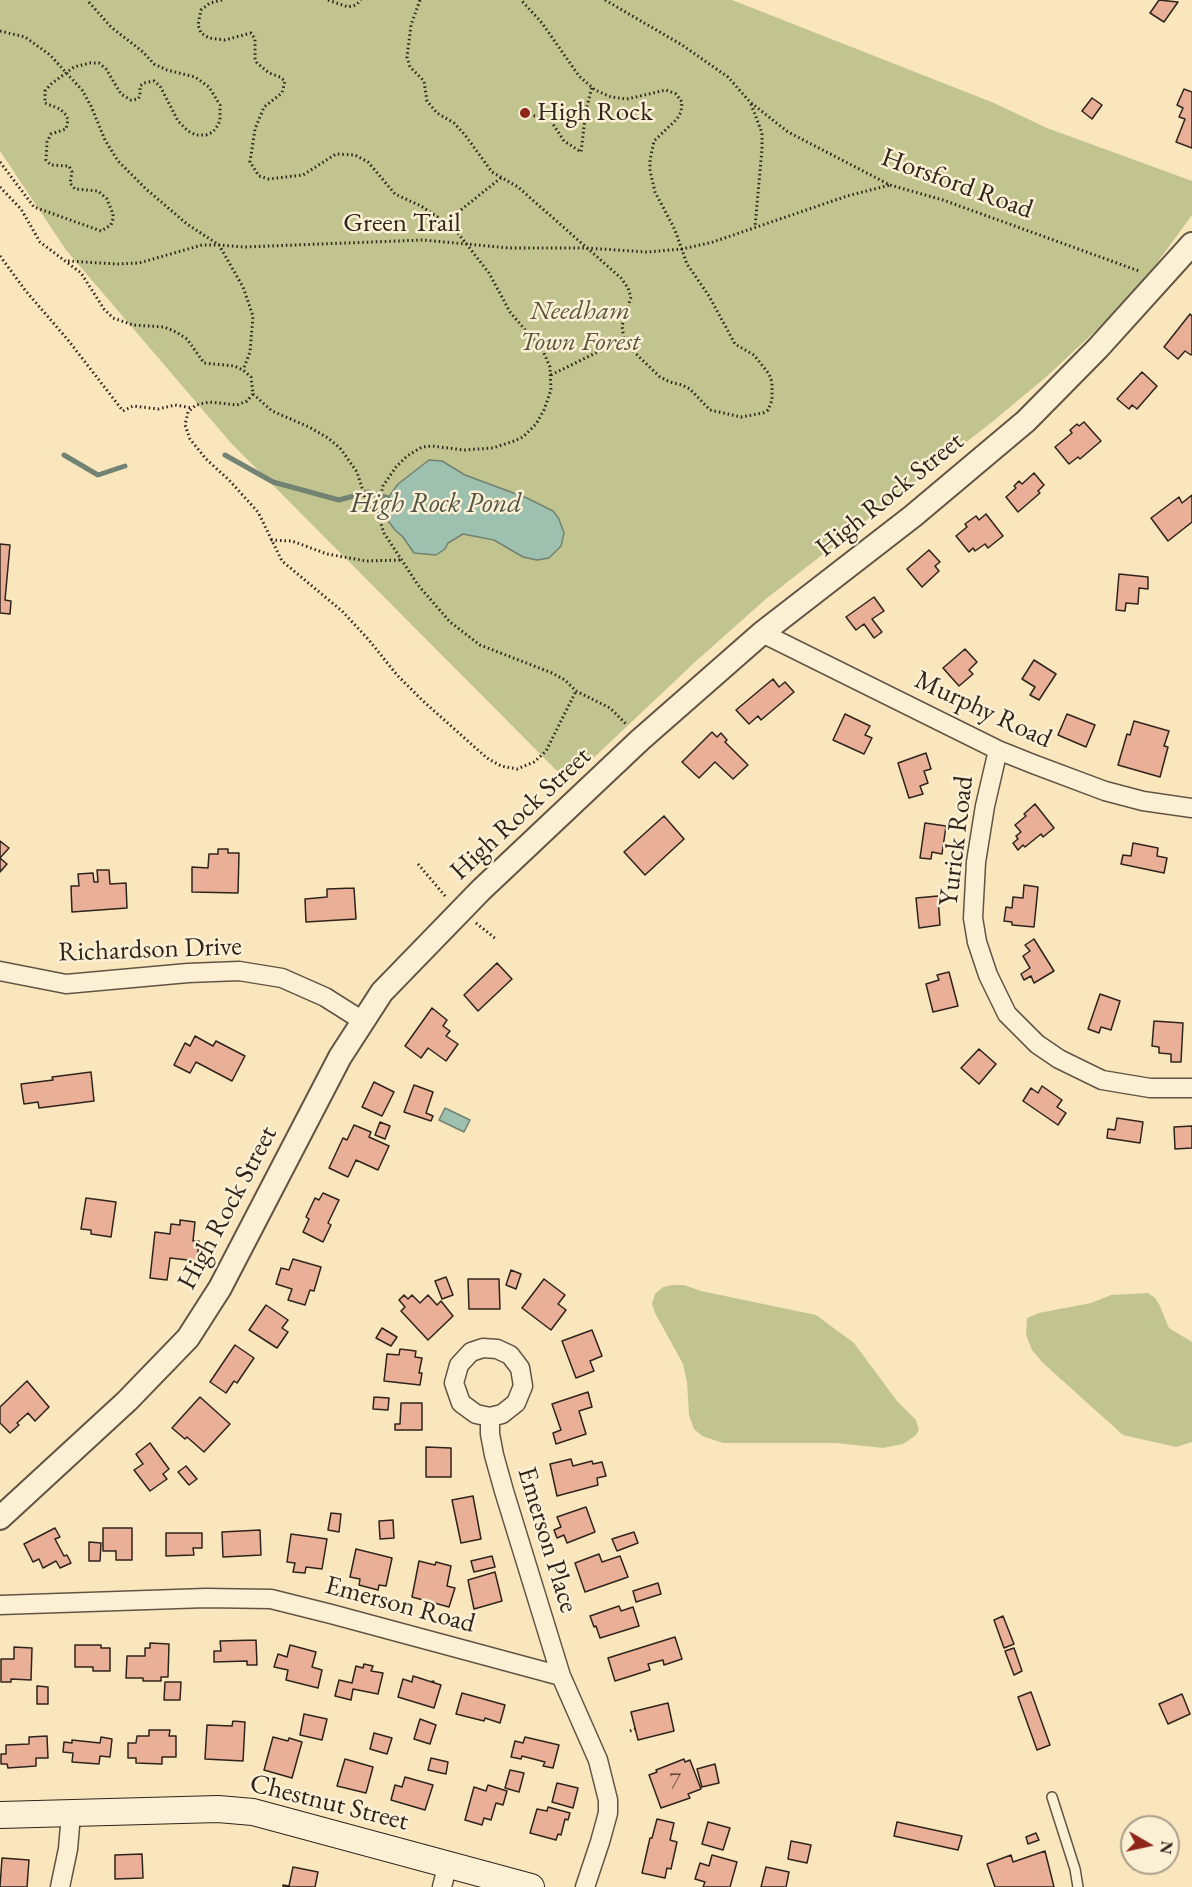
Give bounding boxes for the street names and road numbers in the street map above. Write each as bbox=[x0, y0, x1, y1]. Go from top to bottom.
street label: Horsford Road bbox=[877, 142, 1037, 226]
street label: Green Trail bbox=[343, 208, 461, 240]
street label: High Rock Street bbox=[810, 426, 970, 564]
street label: Murphy Road bbox=[909, 664, 1057, 756]
street label: High Rock Street bbox=[444, 741, 598, 887]
street label: Yurick Road bbox=[933, 774, 981, 908]
street label: Richardson Drive bbox=[58, 931, 242, 969]
street label: High Rock Street bbox=[171, 1121, 285, 1295]
street label: Emerson Place bbox=[509, 1463, 585, 1617]
street label: Emerson Road bbox=[321, 1569, 479, 1641]
street label: Chestnut Street bbox=[246, 1768, 412, 1838]

